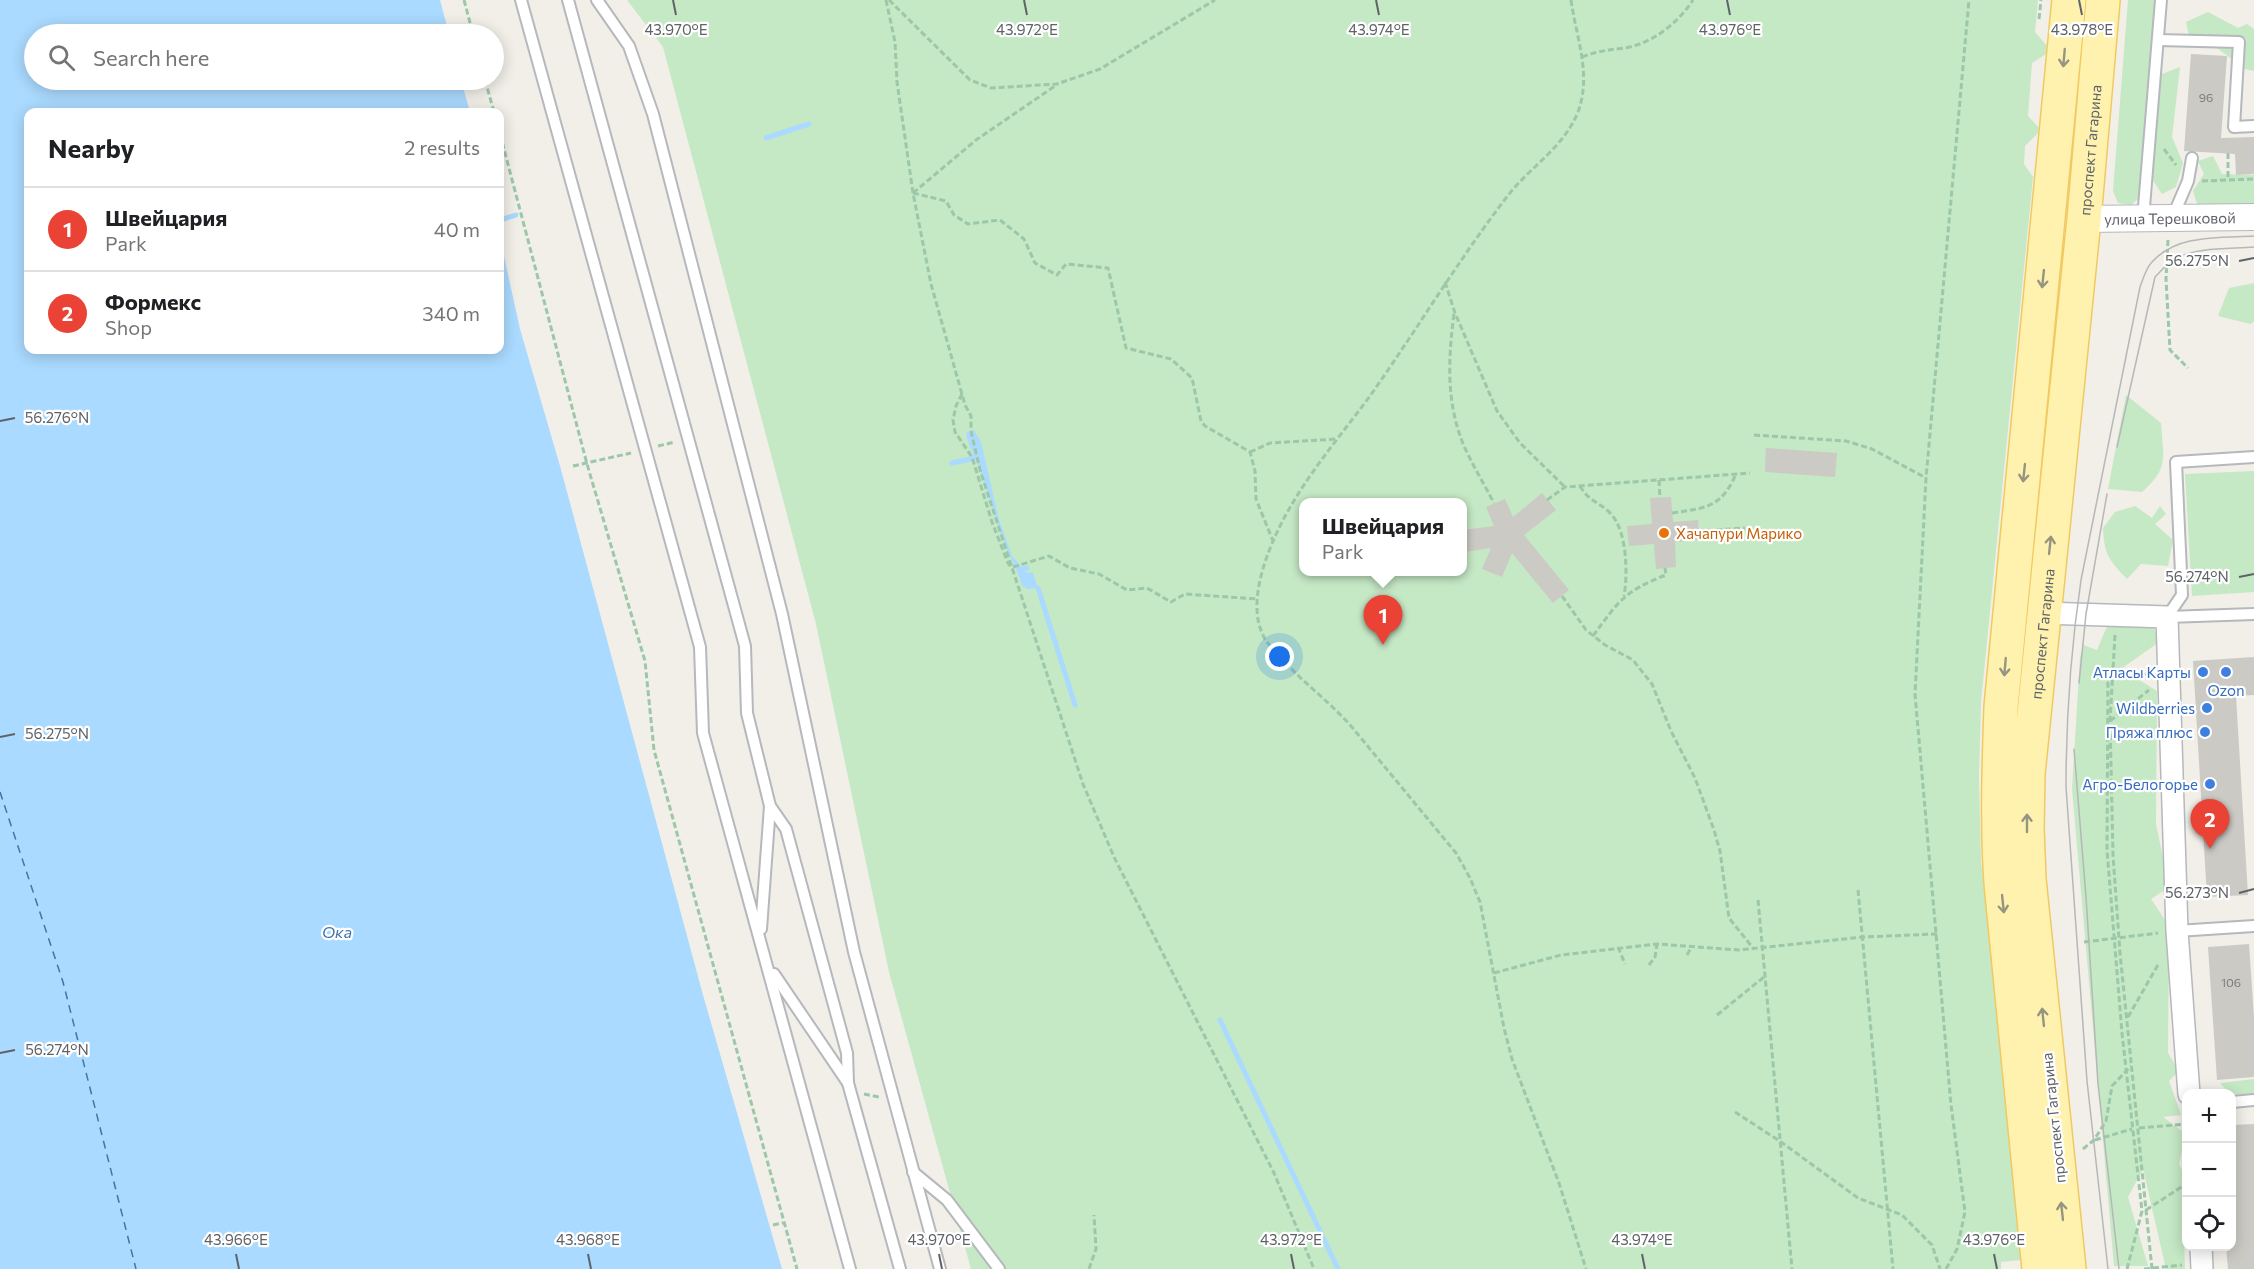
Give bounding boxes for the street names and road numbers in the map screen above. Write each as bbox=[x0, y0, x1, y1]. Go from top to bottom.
street label: проспект Гагарина bbox=[2075, 84, 2105, 216]
street label: улица Терешковой bbox=[2104, 208, 2236, 228]
street label: проспект Гагарина bbox=[2027, 568, 2058, 700]
street label: проспект Гагарина bbox=[2037, 1052, 2069, 1184]

